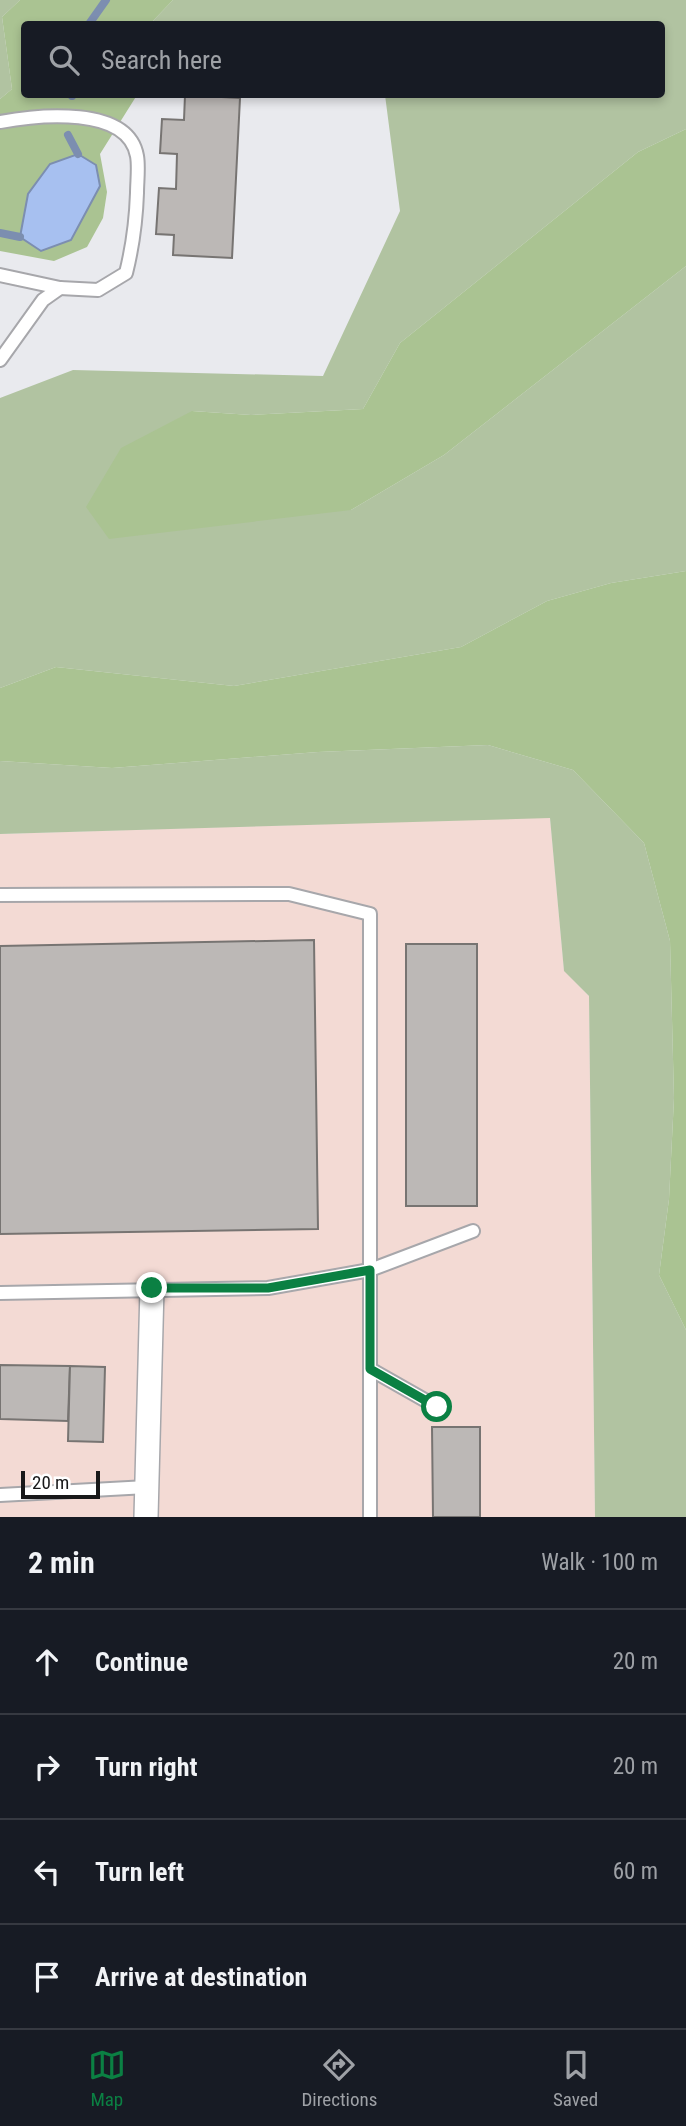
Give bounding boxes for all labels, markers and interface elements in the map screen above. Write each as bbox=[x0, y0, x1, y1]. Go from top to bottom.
search box bbox=[21, 21, 665, 98]
icon: search bbox=[45, 41, 83, 79]
text: Search here bbox=[101, 45, 222, 75]
route end bbox=[136, 1272, 167, 1303]
route start bbox=[421, 1391, 452, 1422]
scale bar bbox=[21, 1468, 100, 1500]
text: 20 m bbox=[32, 1471, 69, 1494]
text: 2 min bbox=[28, 1545, 95, 1580]
text: Walk · 100 m bbox=[541, 1549, 658, 1576]
icon: ahead bbox=[28, 1643, 66, 1681]
text: Continue bbox=[95, 1647, 188, 1677]
text: 20 m bbox=[613, 1648, 658, 1675]
icon: right bbox=[28, 1748, 66, 1786]
text: Turn right bbox=[95, 1752, 197, 1782]
text: 20 m bbox=[613, 1753, 658, 1780]
icon: left bbox=[28, 1853, 66, 1891]
text: Turn left bbox=[95, 1857, 184, 1887]
text: 60 m bbox=[613, 1858, 658, 1885]
icon: arrive bbox=[28, 1958, 66, 1996]
text: Arrive at destination bbox=[95, 1962, 307, 1992]
tab: Map bbox=[88, 2046, 126, 2111]
tab: Directions bbox=[301, 2046, 377, 2111]
tab: Saved bbox=[553, 2046, 598, 2111]

